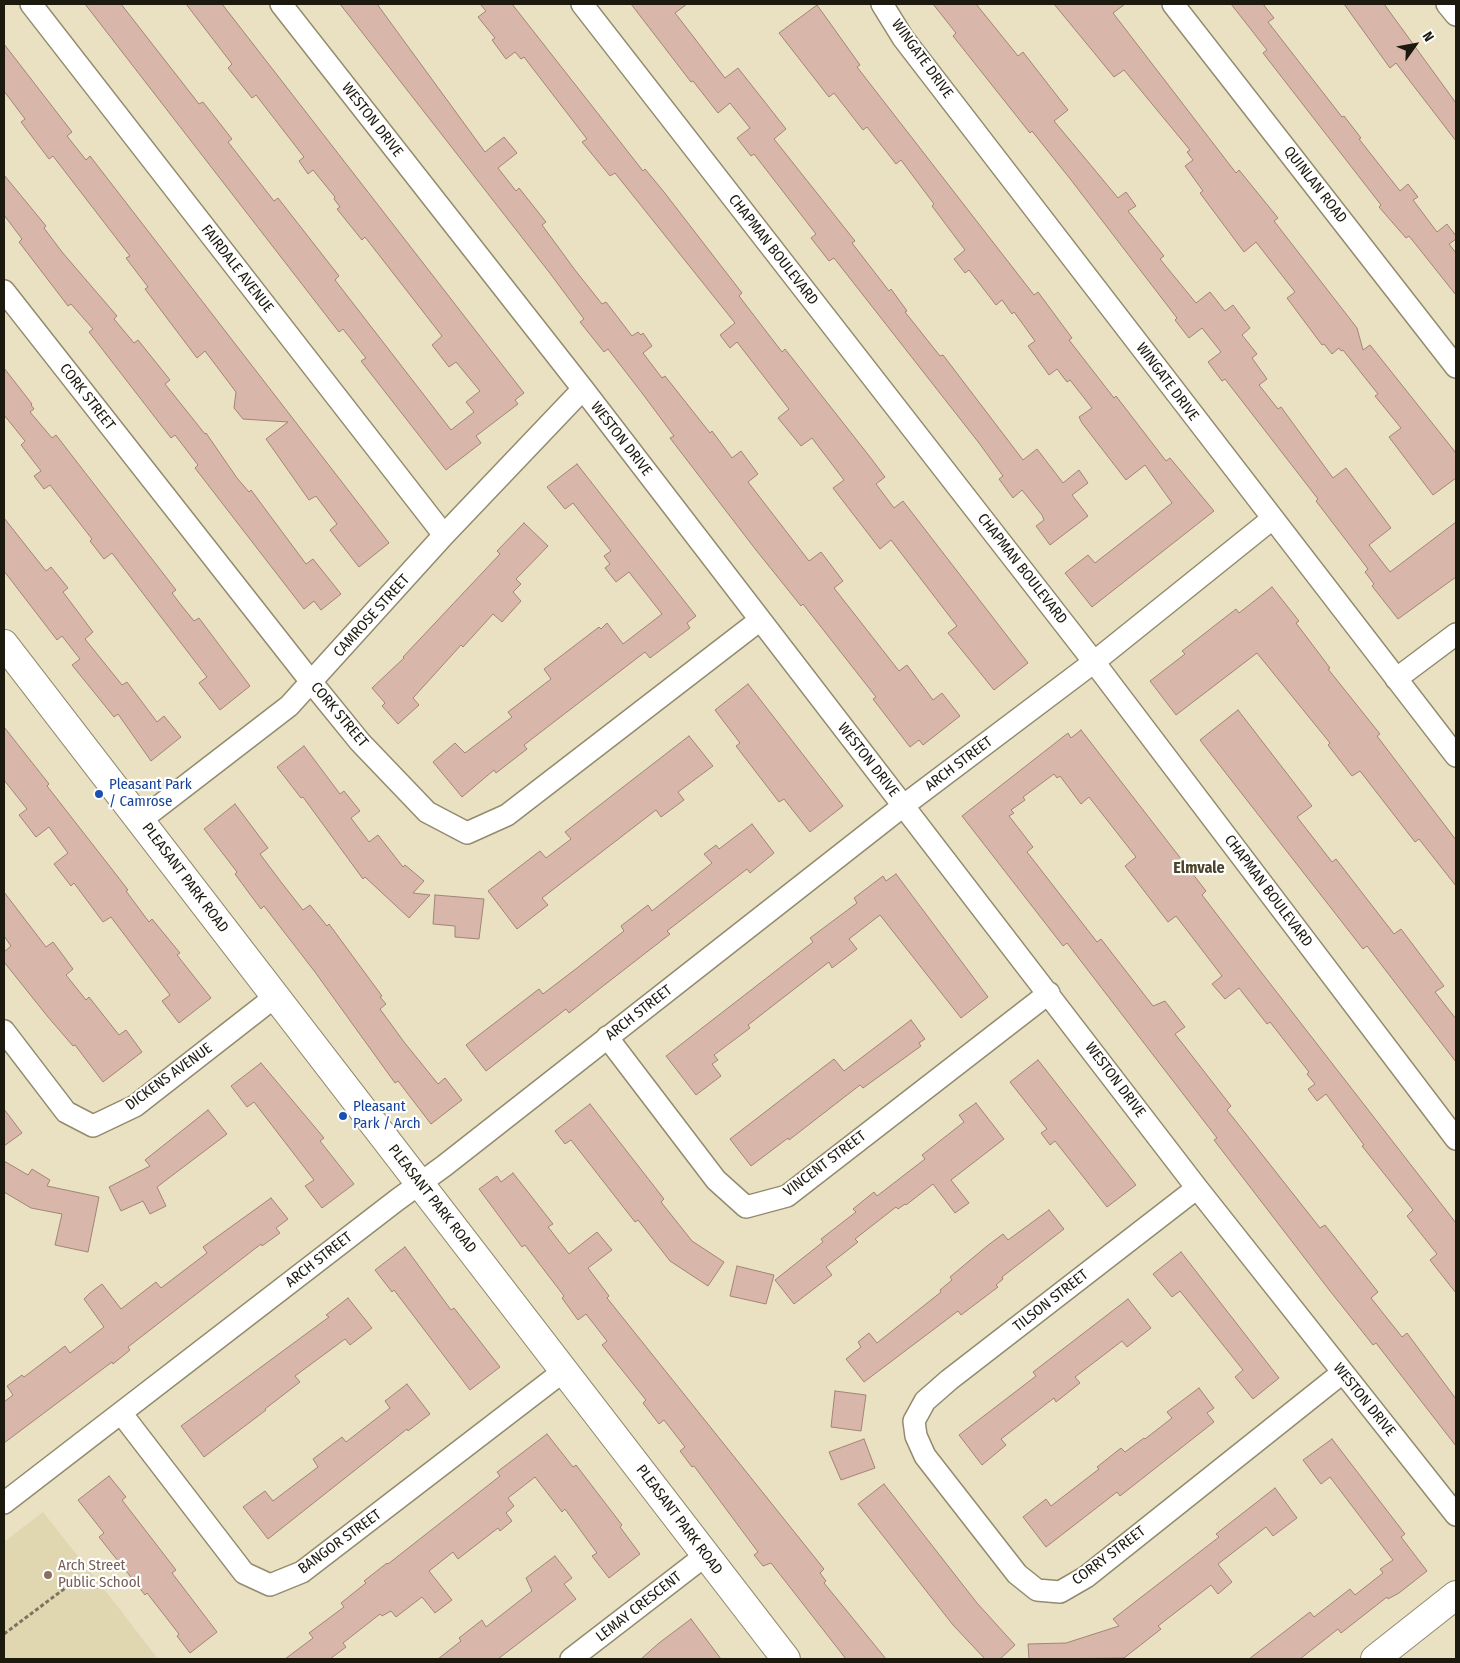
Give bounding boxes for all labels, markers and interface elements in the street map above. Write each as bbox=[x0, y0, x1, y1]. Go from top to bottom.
street label: WINGATE DRIVE bbox=[887, 16, 957, 102]
north arrow bbox=[1390, 20, 1440, 70]
text: N bbox=[1419, 29, 1438, 45]
street label: WESTON DRIVE bbox=[337, 79, 407, 161]
street label: QUINLAN ROAD bbox=[1279, 143, 1351, 227]
street label: CHAPMAN BOULEVARD bbox=[724, 191, 822, 309]
street label: FAIRDALE AVENUE bbox=[197, 221, 277, 317]
street label: WINGATE DRIVE bbox=[1132, 339, 1202, 425]
street label: CORK STREET bbox=[55, 360, 119, 434]
street label: WESTON DRIVE bbox=[586, 398, 656, 480]
street label: CHAPMAN BOULEVARD bbox=[973, 510, 1071, 628]
street label: CAMROSE STREET bbox=[330, 571, 414, 661]
street label: CORK STREET bbox=[307, 679, 371, 751]
street label: WESTON DRIVE bbox=[833, 719, 903, 801]
street label: ARCH STREET bbox=[922, 733, 996, 795]
place label: Pleasant Park / Camrose bbox=[109, 776, 192, 811]
marker: Pleasant Park / Camrose bbox=[93, 788, 105, 800]
street label: PLEASANT PARK ROAD bbox=[138, 820, 232, 936]
street label: CHAPMAN BOULEVARD bbox=[1220, 831, 1316, 951]
district label: Elmvale bbox=[1173, 859, 1225, 879]
street label: ARCH STREET bbox=[602, 981, 676, 1045]
street label: WESTON DRIVE bbox=[1081, 1039, 1149, 1121]
street label: DICKENS AVENUE bbox=[122, 1040, 216, 1114]
place label: Pleasant Park / Arch bbox=[353, 1098, 421, 1133]
marker: Pleasant Park / Arch bbox=[337, 1110, 349, 1122]
street label: VINCENT STREET bbox=[780, 1127, 870, 1201]
street label: PLEASANT PARK ROAD bbox=[384, 1141, 480, 1257]
street label: ARCH STREET bbox=[282, 1228, 356, 1292]
street label: TILSON STREET bbox=[1010, 1266, 1092, 1336]
street label: WESTON DRIVE bbox=[1329, 1360, 1399, 1440]
street label: PLEASANT PARK ROAD bbox=[632, 1462, 726, 1578]
street label: BANGOR STREET bbox=[295, 1506, 385, 1578]
street label: CORRY STREET bbox=[1069, 1523, 1149, 1589]
place label: Arch Street Public School bbox=[58, 1557, 140, 1592]
street label: LEMAY CRESCENT bbox=[593, 1568, 685, 1646]
marker: Arch Street Public School bbox=[42, 1569, 54, 1581]

